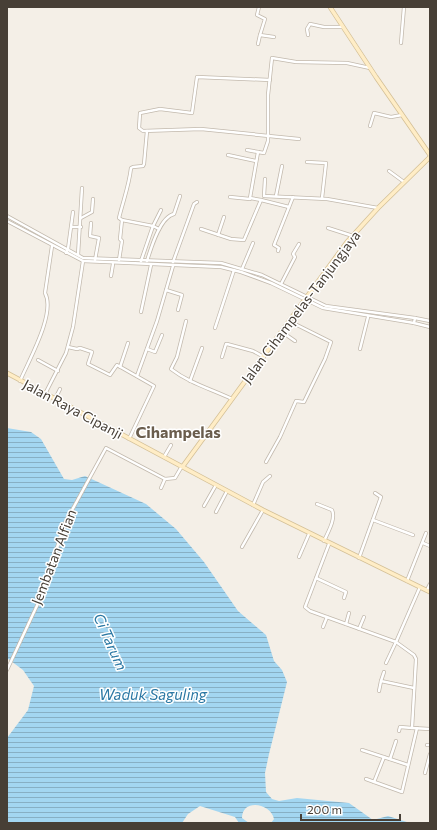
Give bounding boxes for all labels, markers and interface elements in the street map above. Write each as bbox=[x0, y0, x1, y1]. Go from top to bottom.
street label: Jalan Cihampelas-Tanjungjaya bbox=[238, 227, 364, 387]
street label: Jalan Raya Cipanji bbox=[20, 375, 126, 442]
district label: Cihampelas bbox=[135, 422, 221, 441]
street label: Jembatan Alfian bbox=[28, 507, 80, 607]
water label: Ci Tarum bbox=[90, 610, 131, 673]
water label: Waduk Saguling bbox=[99, 685, 208, 703]
scale bar bbox=[301, 796, 400, 822]
text: 200 m bbox=[307, 802, 342, 816]

